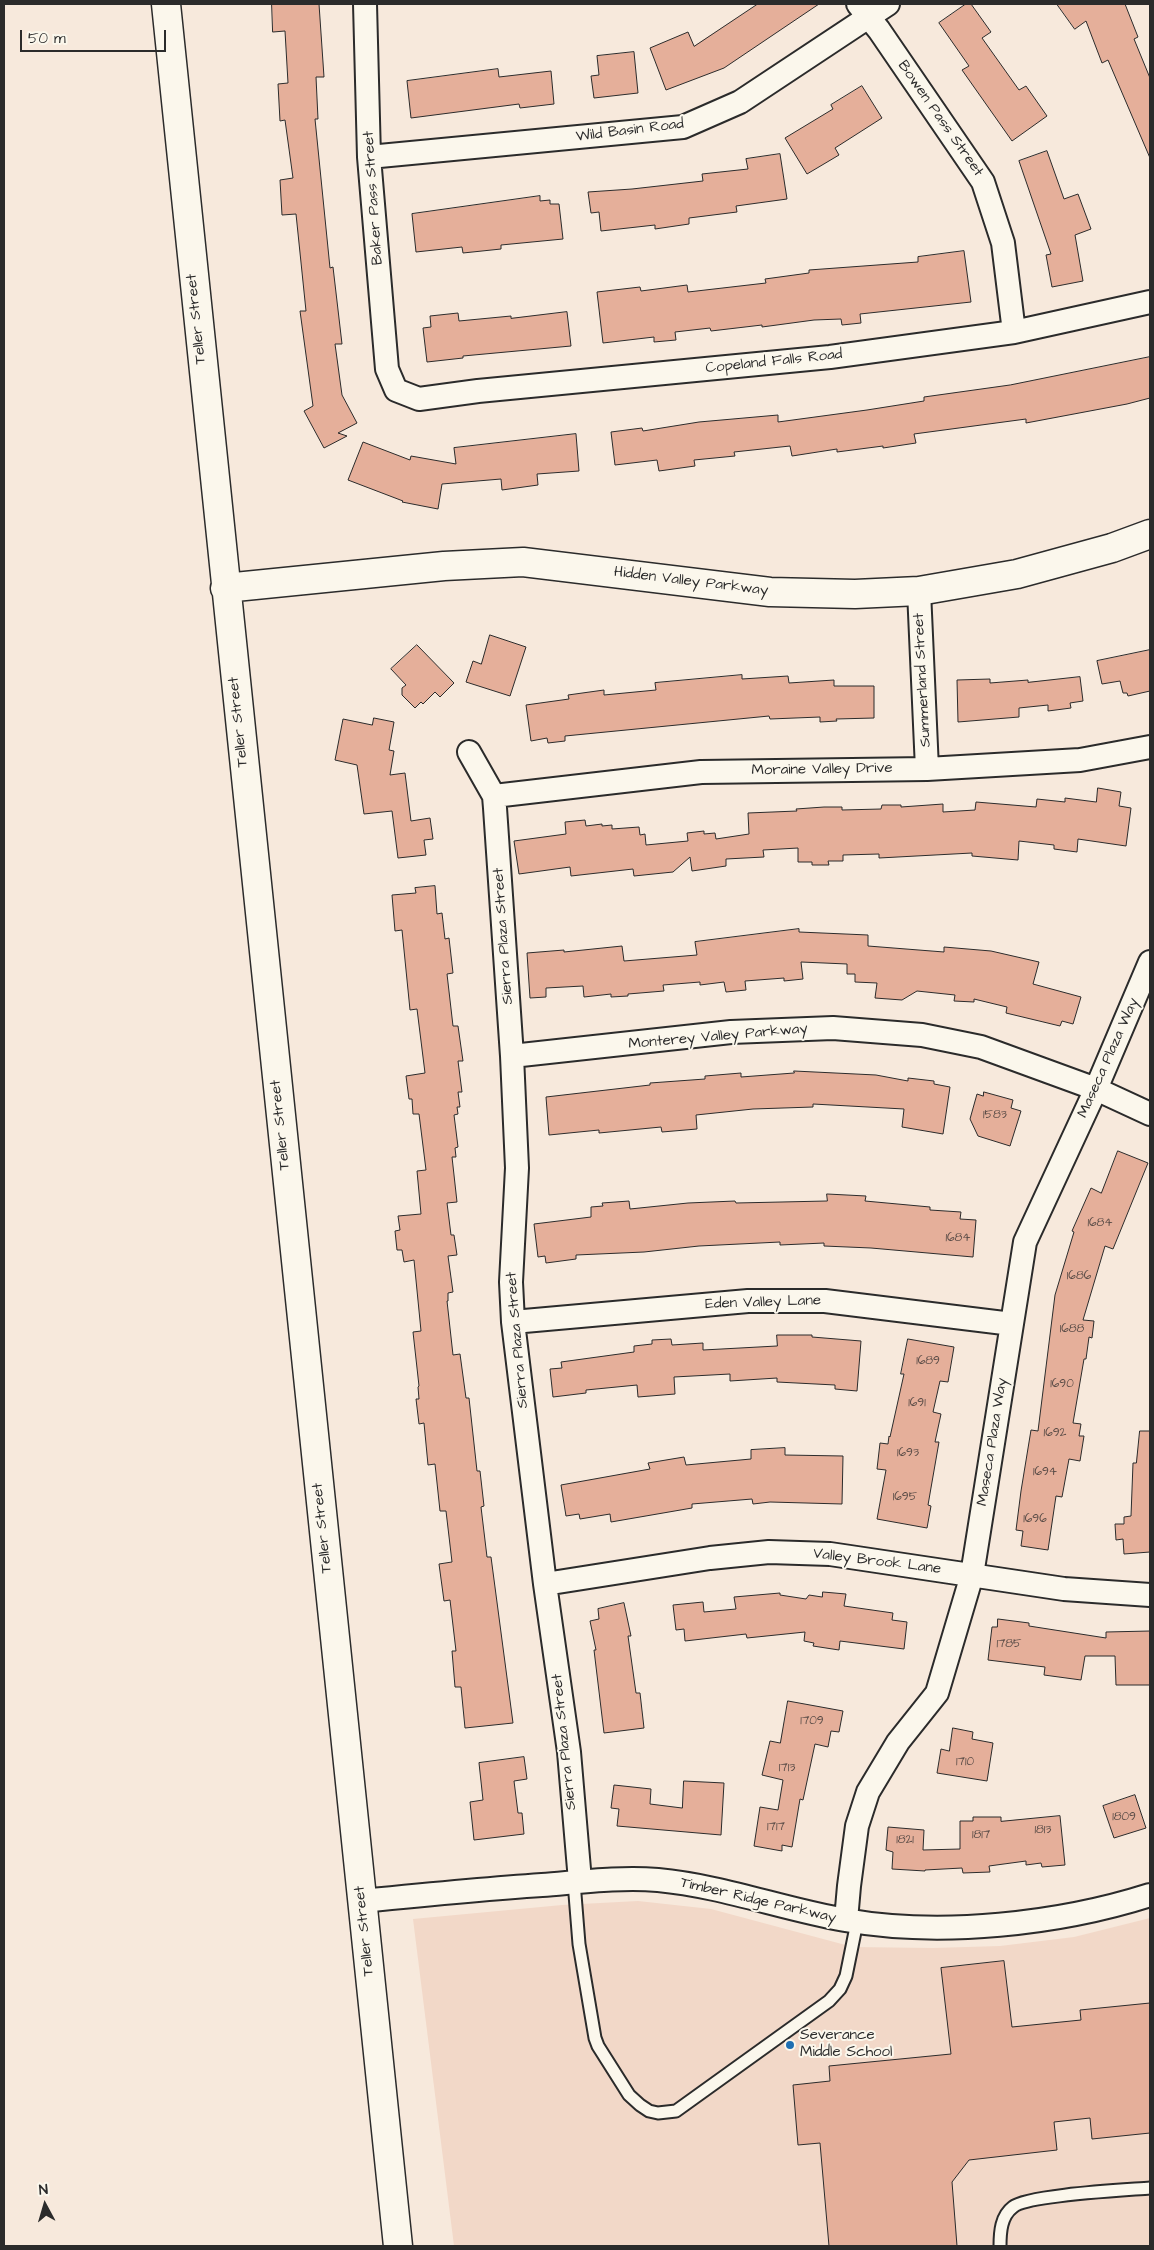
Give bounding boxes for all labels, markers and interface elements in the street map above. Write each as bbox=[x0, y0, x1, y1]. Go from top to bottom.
scale bar bbox=[22, 20, 169, 52]
text: 50 m bbox=[28, 28, 66, 49]
street label: Bowen Pass Street bbox=[893, 58, 987, 180]
street label: Wild Basin Road bbox=[575, 115, 685, 147]
street label: Baker Pass Street bbox=[360, 130, 388, 266]
street label: Teller Street bbox=[183, 273, 211, 365]
street label: Copeland Falls Road bbox=[705, 346, 843, 378]
street label: Hidden Valley Parkway bbox=[613, 564, 769, 600]
street label: Summerland Street bbox=[910, 612, 936, 748]
street label: Teller Street bbox=[225, 676, 253, 768]
street label: Moraine Valley Drive bbox=[751, 760, 893, 780]
street label: Sierra Plaza Street bbox=[490, 867, 518, 1005]
street label: Maseca Plaza Way bbox=[1074, 995, 1144, 1121]
street label: Monterey Valley Parkway bbox=[628, 1020, 808, 1054]
street label: Teller Street bbox=[267, 1079, 295, 1171]
house number: 1583 bbox=[983, 1108, 1007, 1122]
house number: 1684 bbox=[1087, 1216, 1113, 1230]
house number: 1684 bbox=[945, 1231, 971, 1245]
house number: 1686 bbox=[1067, 1269, 1091, 1283]
street label: Sierra Plaza Street bbox=[503, 1271, 533, 1409]
street label: Eden Valley Lane bbox=[705, 1292, 821, 1314]
house number: 1688 bbox=[1060, 1322, 1084, 1336]
house number: 1689 bbox=[916, 1354, 940, 1368]
street label: Maseca Plaza Way bbox=[974, 1377, 1012, 1507]
house number: 1690 bbox=[1050, 1377, 1074, 1391]
house number: 1691 bbox=[908, 1396, 926, 1410]
house number: 1692 bbox=[1044, 1426, 1066, 1440]
house number: 1693 bbox=[897, 1446, 919, 1460]
house number: 1694 bbox=[1033, 1465, 1057, 1479]
street label: Teller Street bbox=[309, 1482, 337, 1574]
house number: 1695 bbox=[893, 1490, 917, 1504]
house number: 1696 bbox=[1023, 1512, 1047, 1526]
street label: Valley Brook Lane bbox=[812, 1545, 942, 1579]
house number: 1785 bbox=[996, 1637, 1022, 1651]
street label: Sierra Plaza Street bbox=[549, 1673, 581, 1811]
house number: 1709 bbox=[800, 1714, 824, 1728]
house number: 1710 bbox=[956, 1755, 974, 1769]
house number: 1713 bbox=[779, 1761, 795, 1775]
house number: 1809 bbox=[1112, 1810, 1136, 1824]
house number: 1717 bbox=[767, 1820, 785, 1834]
house number: 1813 bbox=[1035, 1823, 1051, 1837]
house number: 1817 bbox=[972, 1828, 990, 1842]
house number: 1821 bbox=[896, 1833, 914, 1847]
street label: Timber Ridge Parkway bbox=[678, 1874, 838, 1928]
street label: Teller Street bbox=[351, 1885, 379, 1977]
place label: Severance Middle School bbox=[800, 2027, 892, 2062]
marker: Severance Middle School bbox=[784, 2039, 796, 2051]
north arrow bbox=[20, 2180, 70, 2230]
text: N bbox=[38, 2180, 49, 2200]

